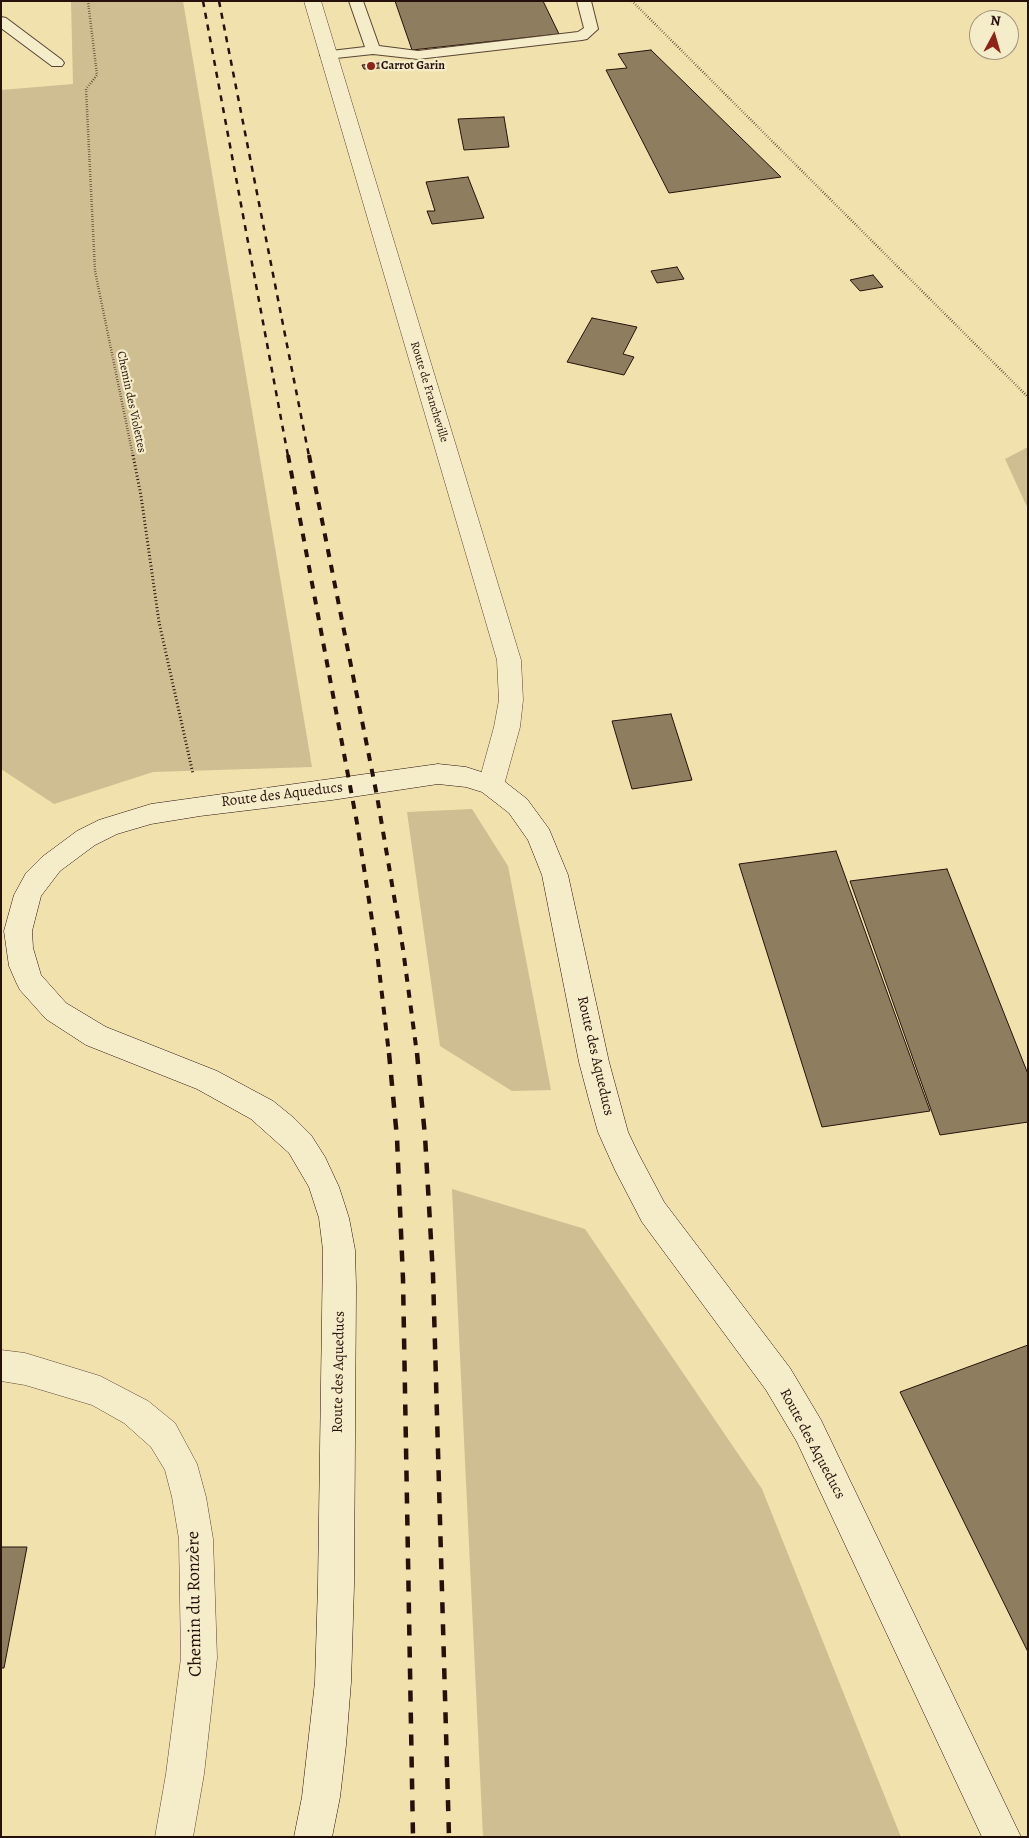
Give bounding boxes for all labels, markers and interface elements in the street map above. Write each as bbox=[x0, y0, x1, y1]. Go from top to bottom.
north arrow bbox=[969, 10, 1019, 60]
text: N bbox=[989, 11, 1002, 31]
place label: Carrot Garin bbox=[381, 59, 445, 73]
marker: Carrot Garin bbox=[365, 60, 377, 72]
street label: Route de Francheville bbox=[407, 340, 451, 444]
street label: Chemin des Violettes bbox=[113, 350, 149, 454]
street label: Route des Aqueducs bbox=[220, 779, 344, 811]
street label: Route des Aqueducs bbox=[572, 994, 618, 1118]
street label: Route des Aqueducs bbox=[329, 1311, 349, 1433]
street label: Route des Aqueducs bbox=[775, 1386, 849, 1502]
street label: Chemin du Ronzère bbox=[183, 1531, 207, 1677]

